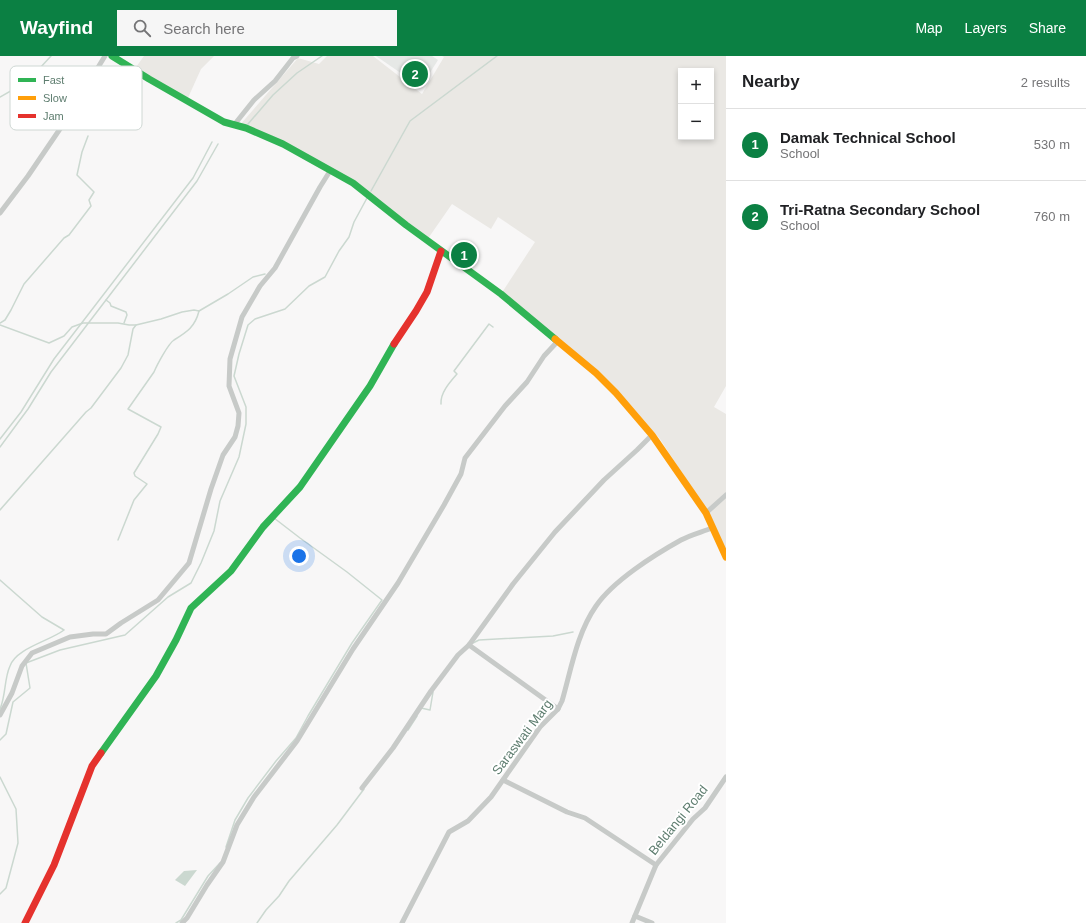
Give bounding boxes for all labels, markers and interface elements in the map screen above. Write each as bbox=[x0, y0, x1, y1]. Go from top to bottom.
search box bbox=[117, 10, 397, 46]
text: Wayfind bbox=[20, 17, 93, 38]
icon: search bbox=[131, 17, 153, 39]
text: Search here bbox=[163, 20, 245, 37]
text: Map bbox=[915, 20, 943, 36]
text: Layers bbox=[965, 20, 1007, 36]
text: Share bbox=[1029, 20, 1066, 36]
pin: 2 bbox=[402, 59, 428, 89]
legend bbox=[10, 66, 142, 130]
map controls bbox=[678, 68, 714, 140]
button: + bbox=[678, 68, 714, 104]
text: Nearby bbox=[742, 72, 800, 91]
text: Fast bbox=[43, 74, 64, 86]
text: 2 results bbox=[1021, 75, 1070, 90]
text: Slow bbox=[43, 92, 67, 104]
button: − bbox=[678, 104, 714, 140]
text: Jam bbox=[43, 110, 64, 122]
text: Damak Technical School bbox=[780, 129, 956, 146]
text: 1 bbox=[751, 137, 759, 152]
text: 530 m bbox=[1034, 137, 1070, 152]
text: School bbox=[780, 146, 820, 161]
text: Tri-Ratna Secondary School bbox=[780, 201, 980, 218]
text: 2 bbox=[751, 209, 759, 224]
text: 760 m bbox=[1034, 209, 1070, 224]
text: School bbox=[780, 218, 820, 233]
pin: 1 bbox=[451, 240, 477, 270]
your location bbox=[289, 546, 309, 566]
street label: Saraswati Marg bbox=[489, 696, 555, 778]
street label: Beldangi Road bbox=[645, 782, 711, 858]

